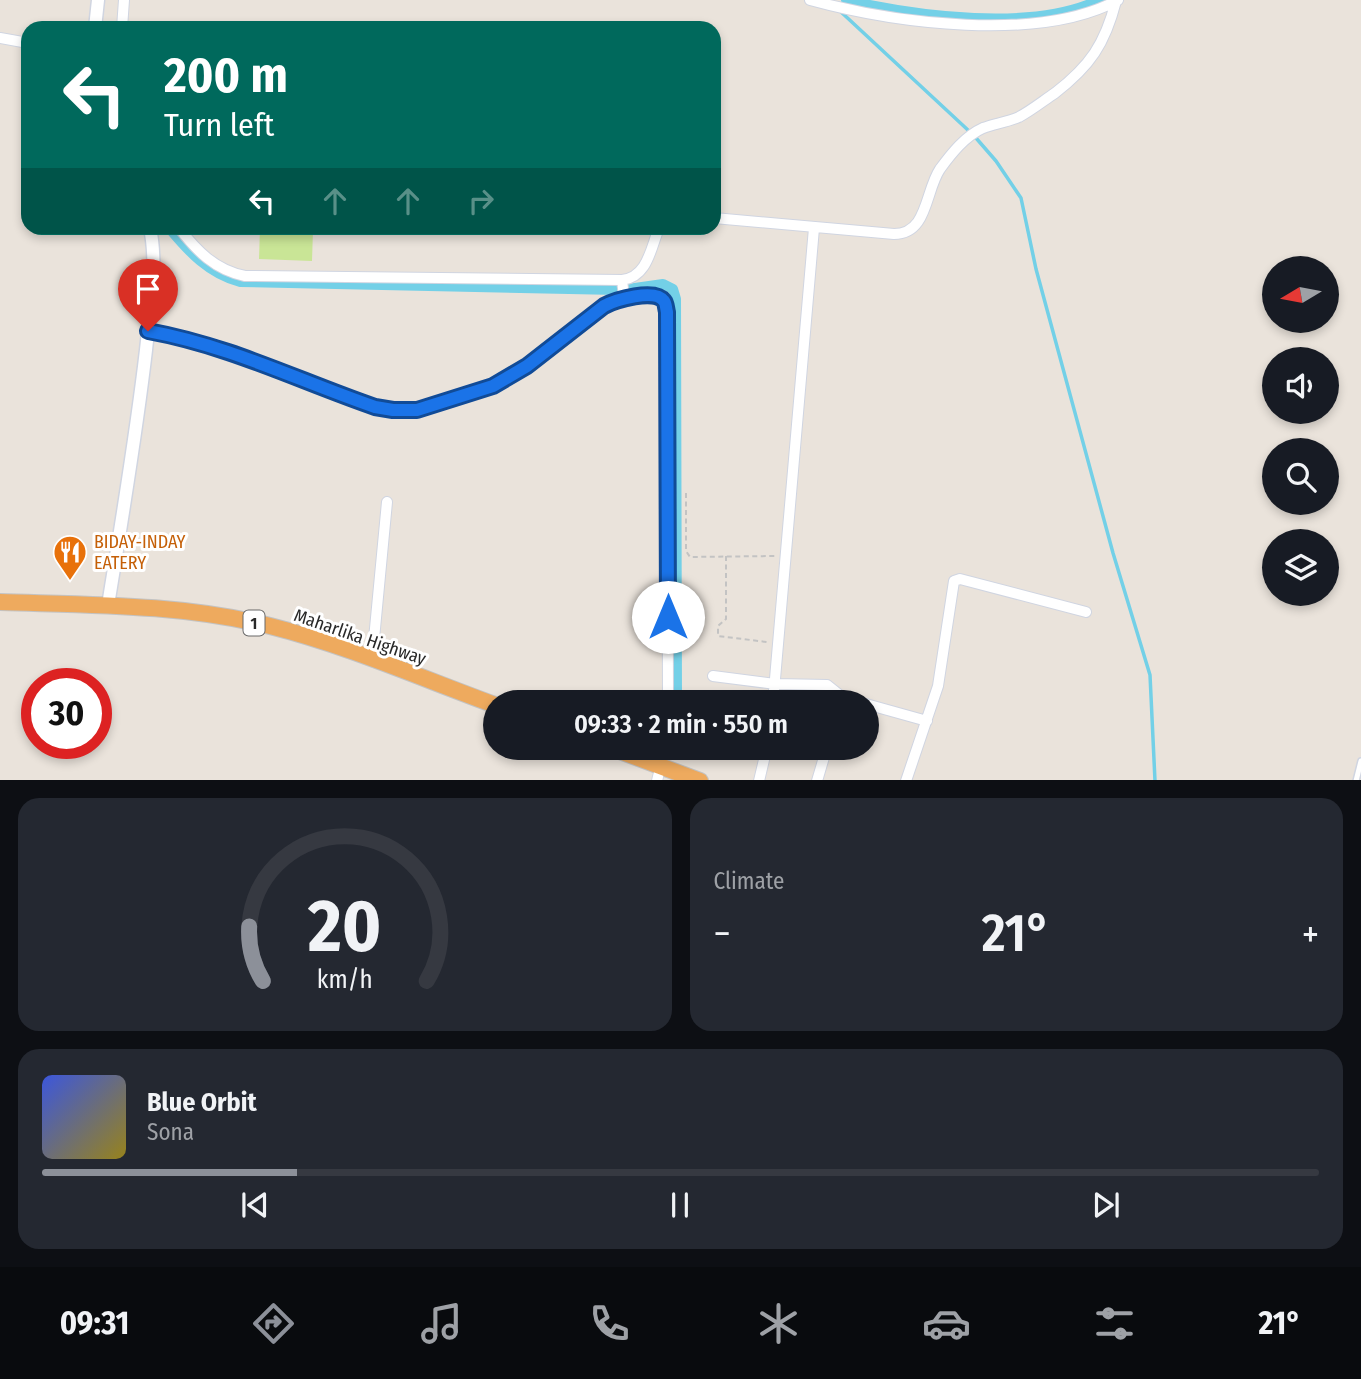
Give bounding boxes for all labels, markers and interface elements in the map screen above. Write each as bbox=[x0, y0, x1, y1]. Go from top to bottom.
text: 200 m bbox=[164, 46, 288, 105]
icon: left bbox=[49, 49, 140, 140]
text: Turn left bbox=[164, 106, 274, 144]
icon: left bbox=[243, 182, 281, 220]
icon: ahead bbox=[316, 182, 354, 220]
icon: ahead bbox=[389, 182, 427, 220]
icon: right bbox=[462, 182, 500, 220]
north arrow bbox=[1262, 256, 1339, 332]
map controls bbox=[1262, 256, 1339, 606]
pin bbox=[118, 259, 178, 331]
icon: arrive bbox=[129, 270, 167, 308]
button: sound bbox=[1262, 347, 1339, 424]
button: search bbox=[1262, 438, 1339, 515]
button: layers bbox=[1262, 529, 1339, 606]
place label: BIDAY-INDAY EATERY bbox=[94, 531, 186, 574]
restaurant icon: BIDAY-INDAY EATERY bbox=[51, 533, 89, 582]
position arrow bbox=[631, 580, 705, 654]
street label: Maharlika Highway bbox=[291, 604, 429, 670]
road number: 1 bbox=[244, 610, 264, 636]
speed limit sign: 30 bbox=[21, 668, 112, 759]
text: 09:33 · 2 min · 550 m bbox=[574, 709, 788, 740]
text: Climate bbox=[714, 867, 784, 895]
text: 20 bbox=[307, 883, 381, 970]
text: 21° bbox=[982, 902, 1051, 965]
text: − bbox=[714, 911, 731, 957]
text: + bbox=[1302, 911, 1319, 957]
text: km/h bbox=[317, 964, 373, 994]
text: Blue Orbit bbox=[147, 1087, 257, 1118]
text: Sona bbox=[147, 1118, 194, 1146]
icon: previous bbox=[236, 1186, 274, 1224]
icon: pause bbox=[661, 1186, 699, 1224]
icon: next bbox=[1087, 1186, 1125, 1224]
icon: directions bbox=[249, 1299, 298, 1348]
icon: music bbox=[417, 1299, 466, 1348]
icon: phone bbox=[585, 1299, 634, 1348]
icon: climate bbox=[754, 1299, 803, 1348]
icon: car bbox=[922, 1299, 971, 1348]
icon: filters bbox=[1090, 1299, 1139, 1348]
text: 09:31 bbox=[60, 1304, 129, 1342]
text: 21° bbox=[1258, 1304, 1301, 1342]

